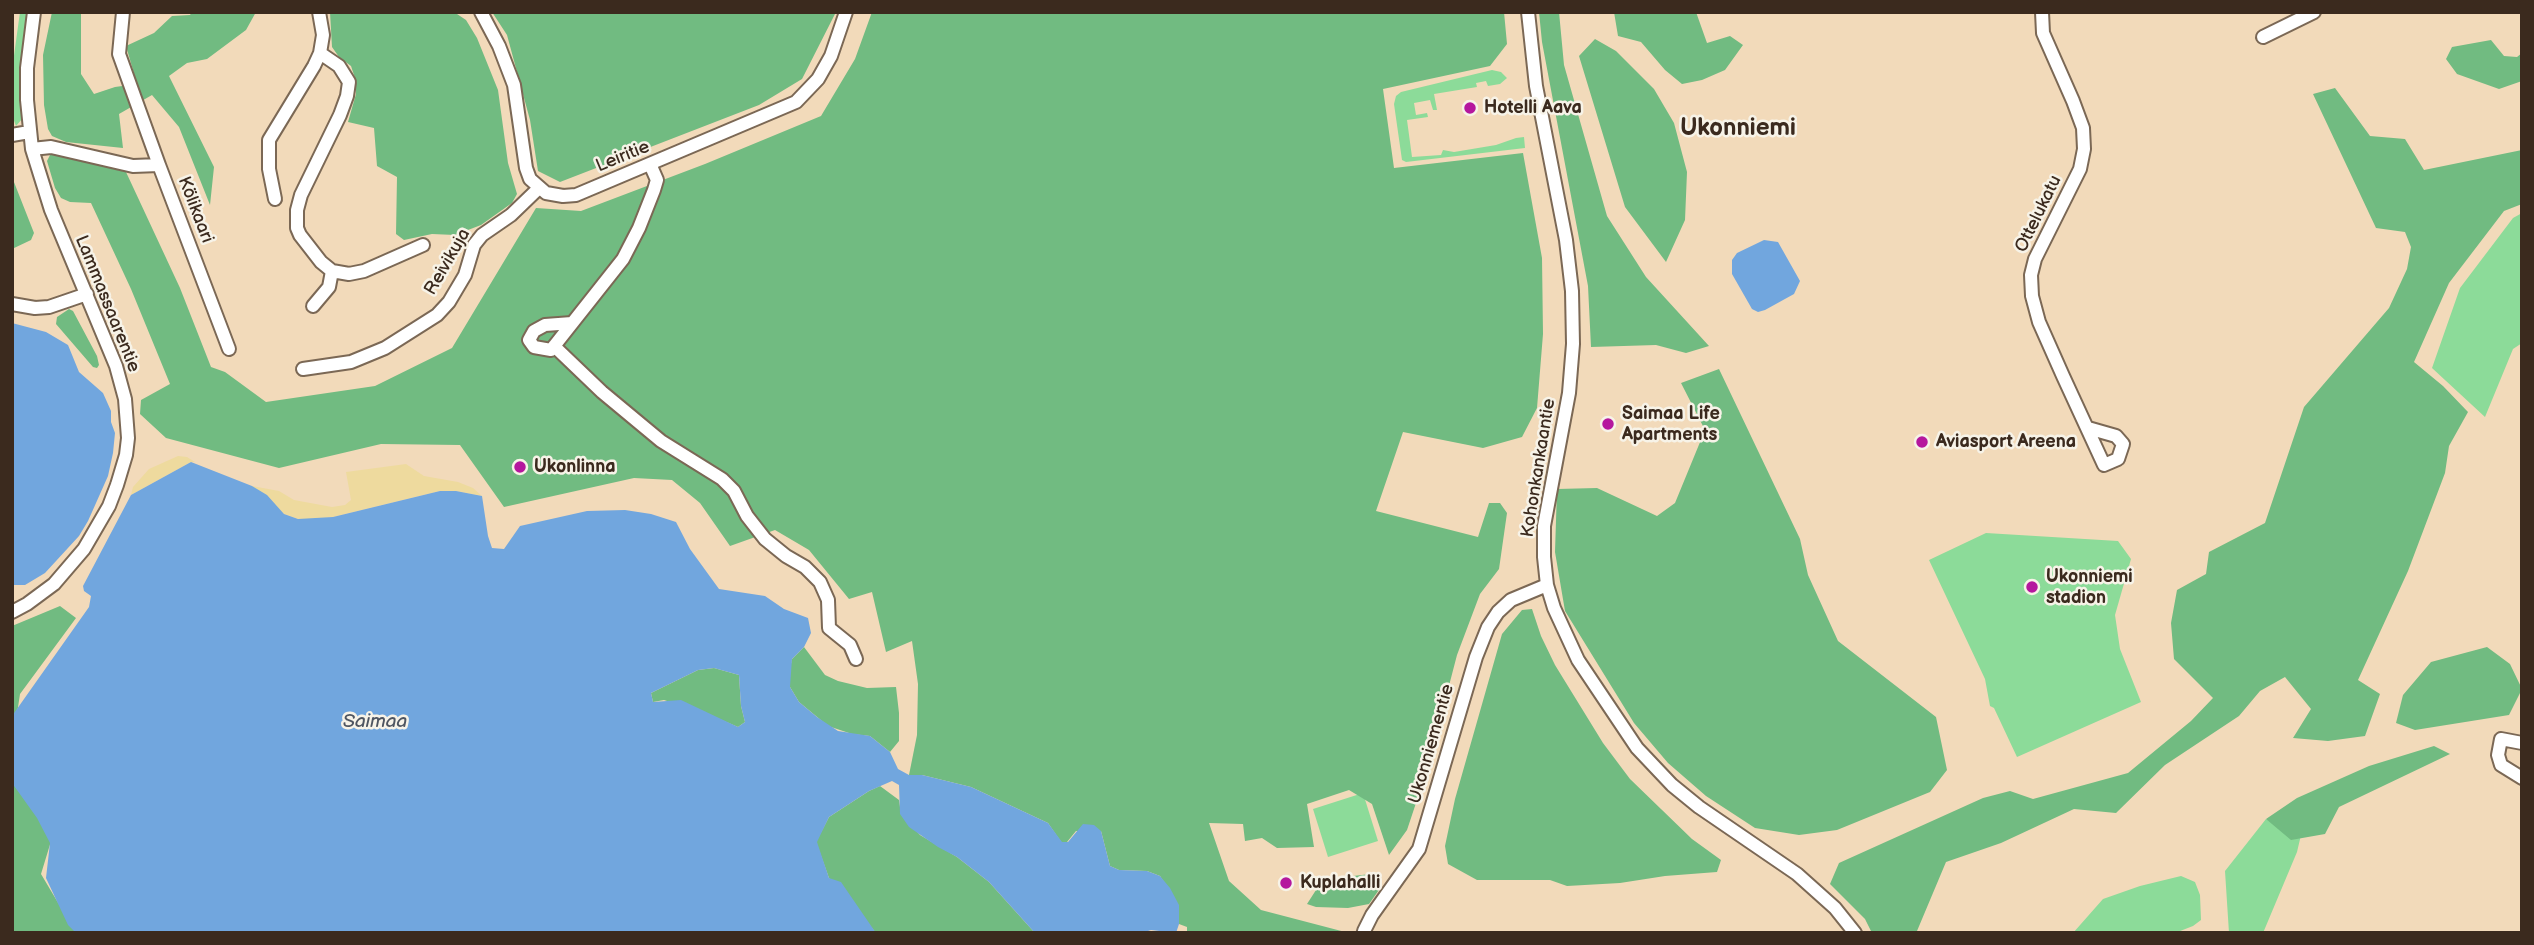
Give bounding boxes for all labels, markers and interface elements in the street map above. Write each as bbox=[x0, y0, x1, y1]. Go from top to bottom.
place label: Hotelli Aava bbox=[1484, 97, 1582, 119]
marker: Hotelli Aava bbox=[1462, 100, 1478, 116]
district label: Ukonniemi bbox=[1680, 115, 1796, 143]
street label: Leiritie bbox=[593, 137, 653, 177]
street label: Ottelukatu bbox=[2011, 172, 2067, 256]
street label: Kölikaari bbox=[172, 174, 218, 246]
street label: Reivikuja bbox=[420, 225, 476, 299]
street label: Lammassaarentie bbox=[70, 232, 144, 376]
street label: Kohonkankaantie bbox=[1517, 397, 1561, 539]
place label: Saimaa Life Apartments bbox=[1622, 403, 1720, 446]
marker: Saimaa Life Apartments bbox=[1600, 416, 1616, 432]
place label: Aviasport Areena bbox=[1936, 431, 2076, 453]
marker: Aviasport Areena bbox=[1914, 434, 1930, 450]
place label: Ukonlinna bbox=[534, 456, 616, 478]
marker: Ukonlinna bbox=[512, 459, 528, 475]
place label: Ukonniemi stadion bbox=[2046, 566, 2133, 608]
marker: Ukonniemi stadion bbox=[2024, 579, 2040, 595]
street label: Ukonniementie bbox=[1405, 682, 1459, 806]
water label: Saimaa bbox=[343, 711, 407, 733]
place label: Kuplahalli bbox=[1300, 872, 1380, 894]
marker: Kuplahalli bbox=[1278, 875, 1294, 891]

